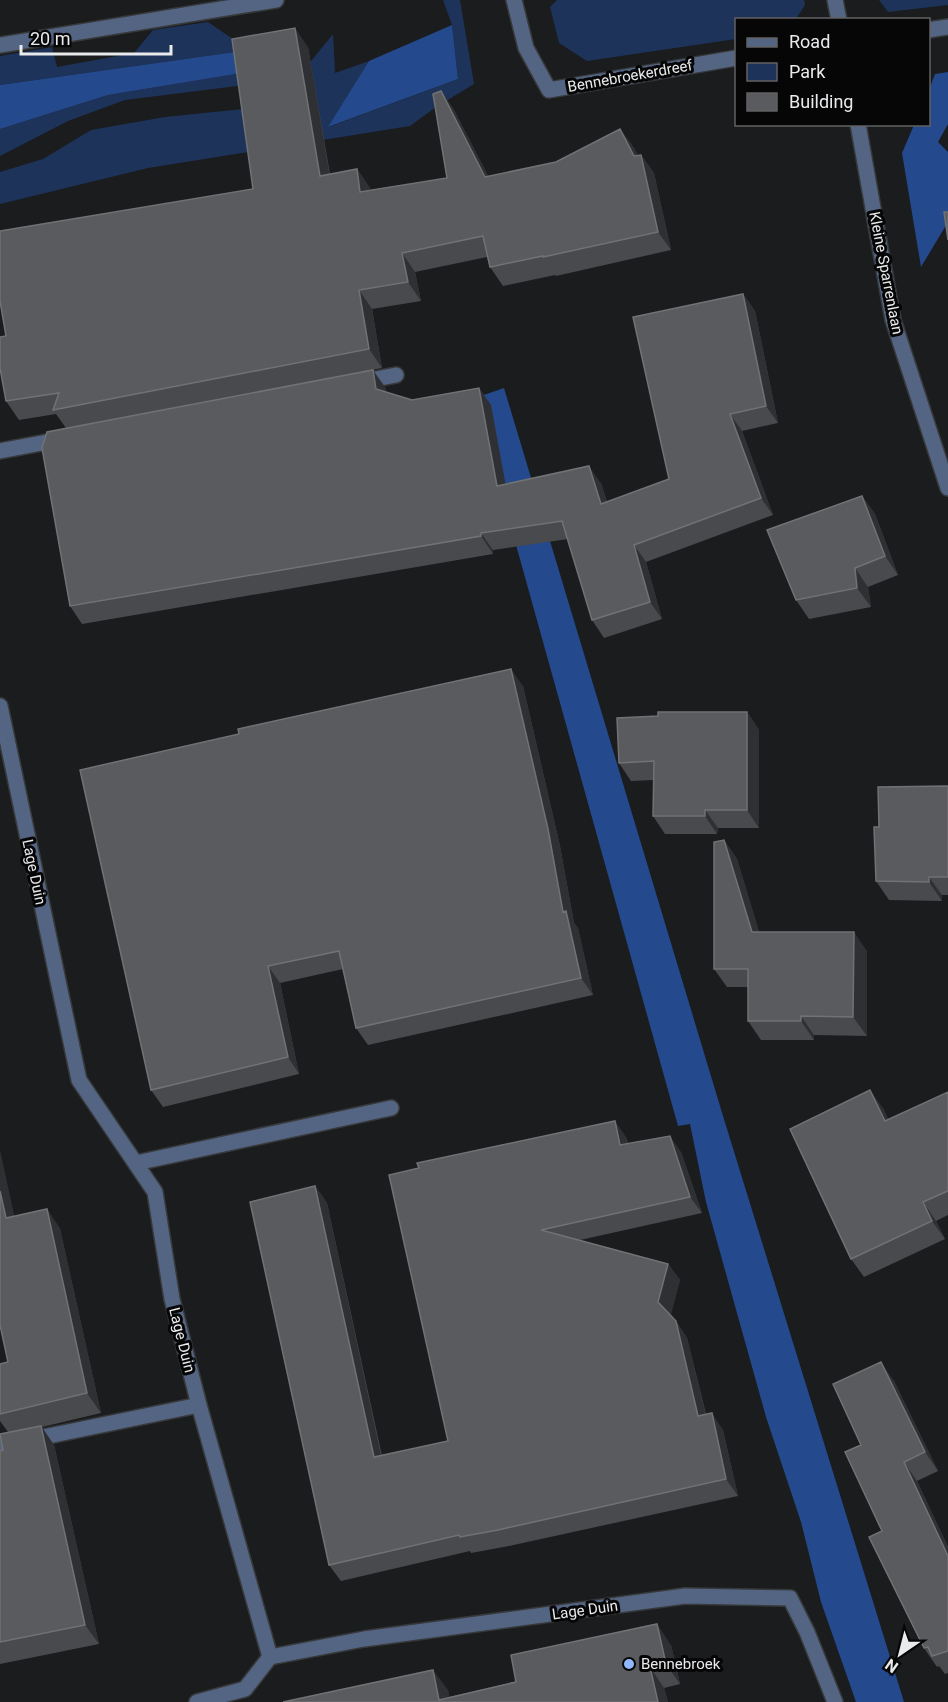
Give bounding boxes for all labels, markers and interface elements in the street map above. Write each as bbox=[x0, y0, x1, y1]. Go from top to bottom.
scale bar bbox=[21, 18, 171, 56]
legend bbox=[735, 18, 930, 126]
text: 20 m bbox=[30, 28, 70, 49]
text: Road bbox=[789, 31, 830, 52]
street label: Bennebroekerdreef bbox=[566, 56, 695, 96]
text: Park bbox=[789, 61, 826, 82]
text: Building bbox=[789, 91, 853, 112]
street label: Kleine Sparrenlaan bbox=[865, 210, 907, 336]
street label: Lage Duin bbox=[18, 838, 50, 906]
street label: Lage Duin bbox=[165, 1306, 199, 1374]
street label: Lage Duin bbox=[551, 1596, 619, 1624]
north arrow bbox=[870, 1624, 930, 1684]
place label: Bennebroek bbox=[641, 1655, 721, 1673]
text: N bbox=[882, 1655, 902, 1677]
marker: Bennebroek bbox=[622, 1657, 636, 1671]

